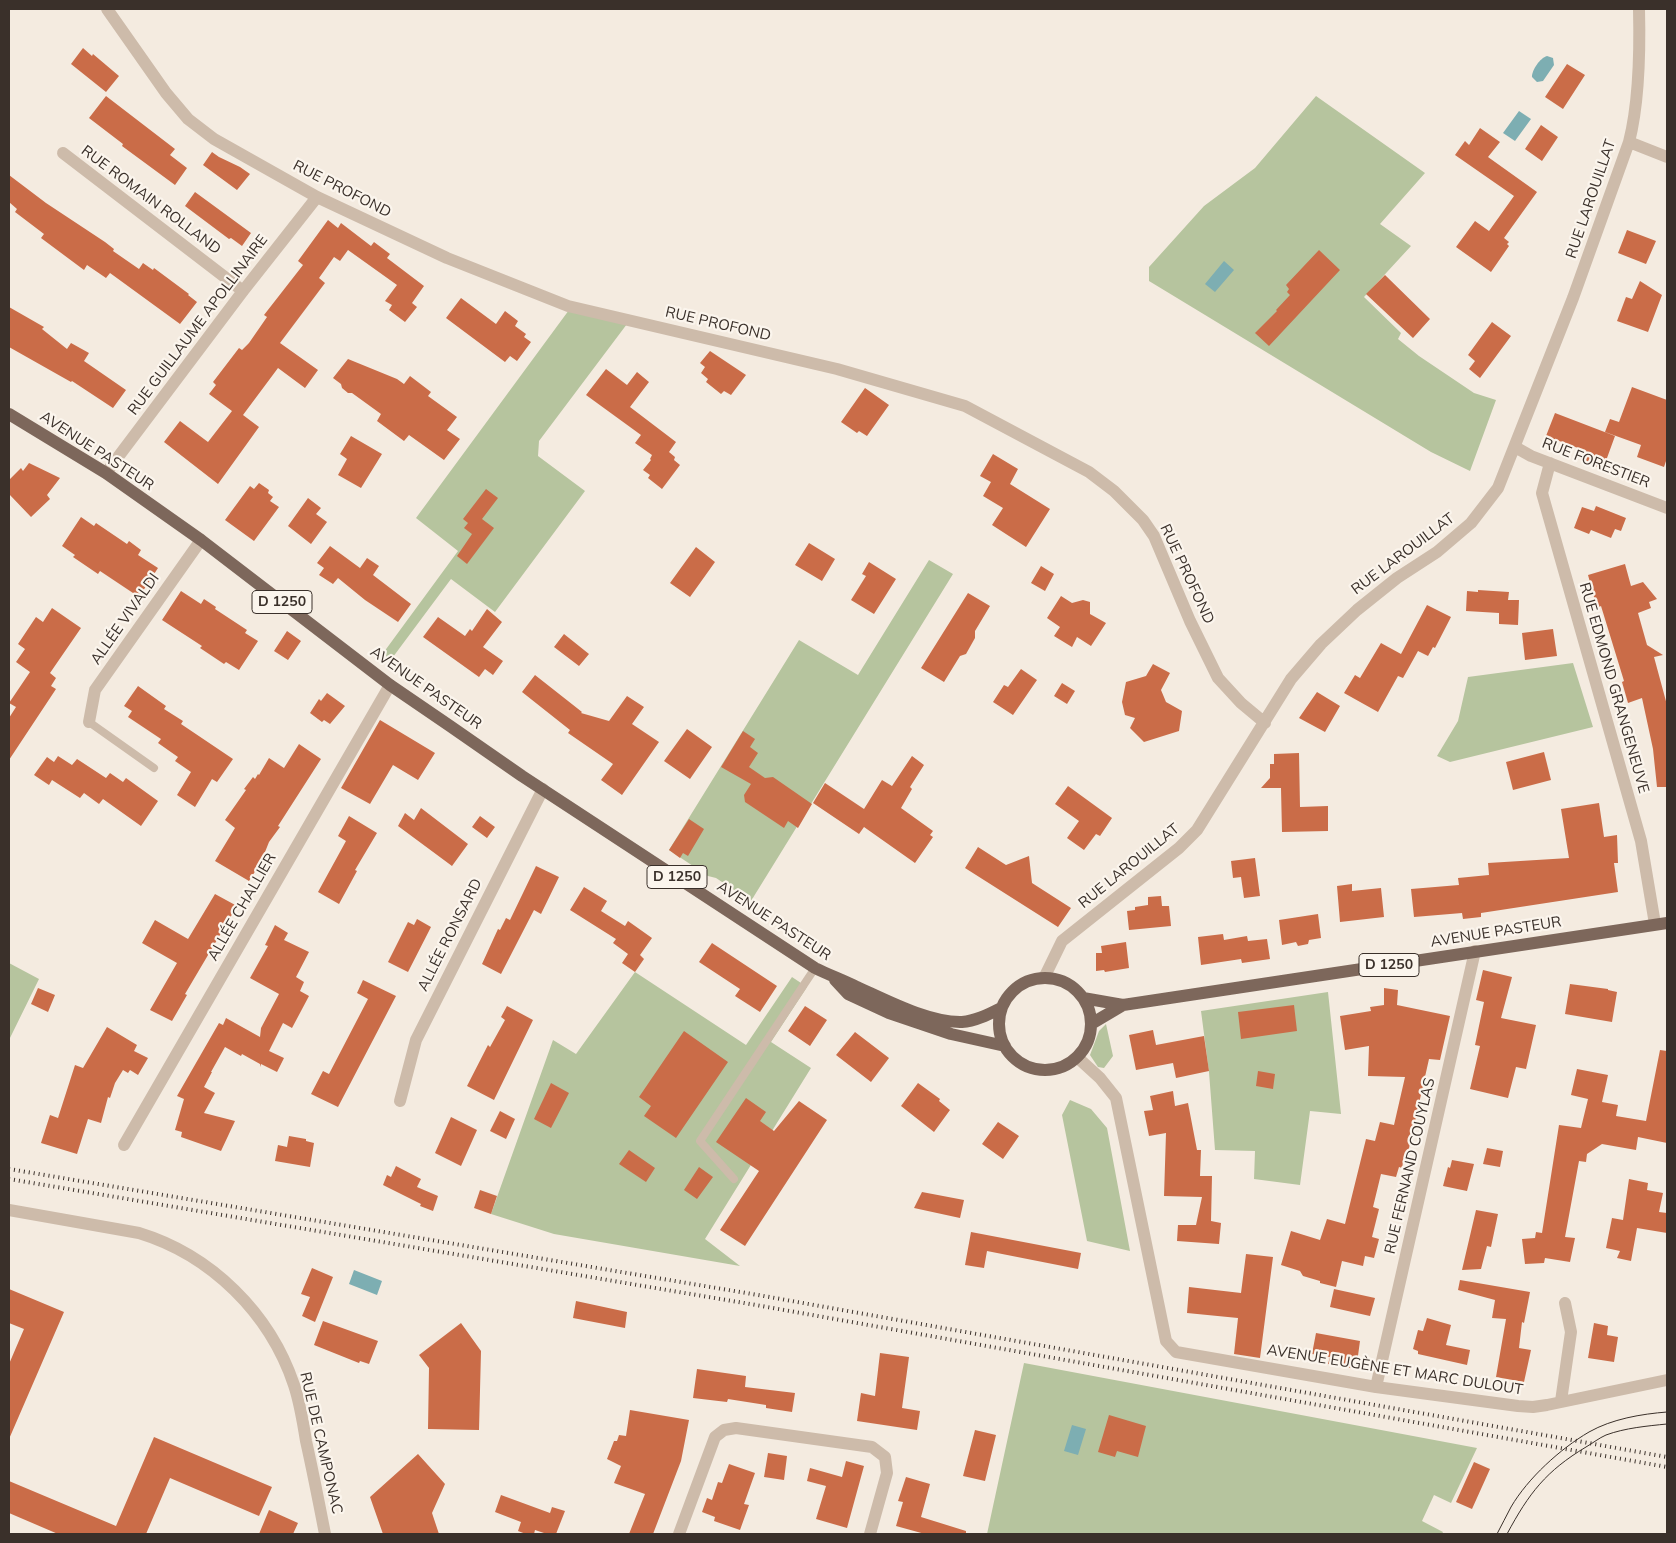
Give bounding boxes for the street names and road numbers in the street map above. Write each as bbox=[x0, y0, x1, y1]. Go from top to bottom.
street label: RUE LAROUILLAT bbox=[1562, 137, 1620, 261]
street label: RUE ROMAIN ROLLAND bbox=[78, 142, 224, 258]
street label: RUE PROFOND bbox=[290, 156, 394, 222]
street label: RUE GUILLAUME APOLLINAIRE bbox=[124, 231, 272, 419]
street label: RUE PROFOND bbox=[663, 303, 773, 345]
street label: AVENUE PASTEUR bbox=[37, 407, 157, 495]
street label: RUE FORESTIER bbox=[1539, 434, 1653, 492]
street label: RUE LAROUILLAT bbox=[1348, 509, 1458, 599]
street label: RUE PROFOND bbox=[1156, 521, 1218, 627]
street label: ALLÉE VIVALDI bbox=[87, 570, 163, 668]
street label: RUE EDMOND GRANGENEUVE bbox=[1575, 581, 1653, 795]
road number: D 1250 bbox=[252, 590, 312, 614]
street label: AVENUE PASTEUR bbox=[367, 643, 485, 733]
street label: RUE LAROUILLAT bbox=[1075, 820, 1183, 912]
street label: ALLÉE CHALLIER bbox=[204, 850, 280, 964]
road number: D 1250 bbox=[647, 866, 707, 889]
street label: ALLÉE RONSARD bbox=[414, 876, 486, 994]
street label: AVENUE PASTEUR bbox=[714, 877, 834, 965]
street label: AVENUE PASTEUR bbox=[1429, 913, 1563, 951]
road number: D 1250 bbox=[1359, 954, 1419, 976]
street label: RUE FERNAND COUYLAS bbox=[1381, 1076, 1439, 1256]
street label: AVENUE EUGÈNE ET MARC DULOUT bbox=[1266, 1341, 1524, 1399]
street label: RUE DE CAMPONAC bbox=[296, 1370, 346, 1516]

